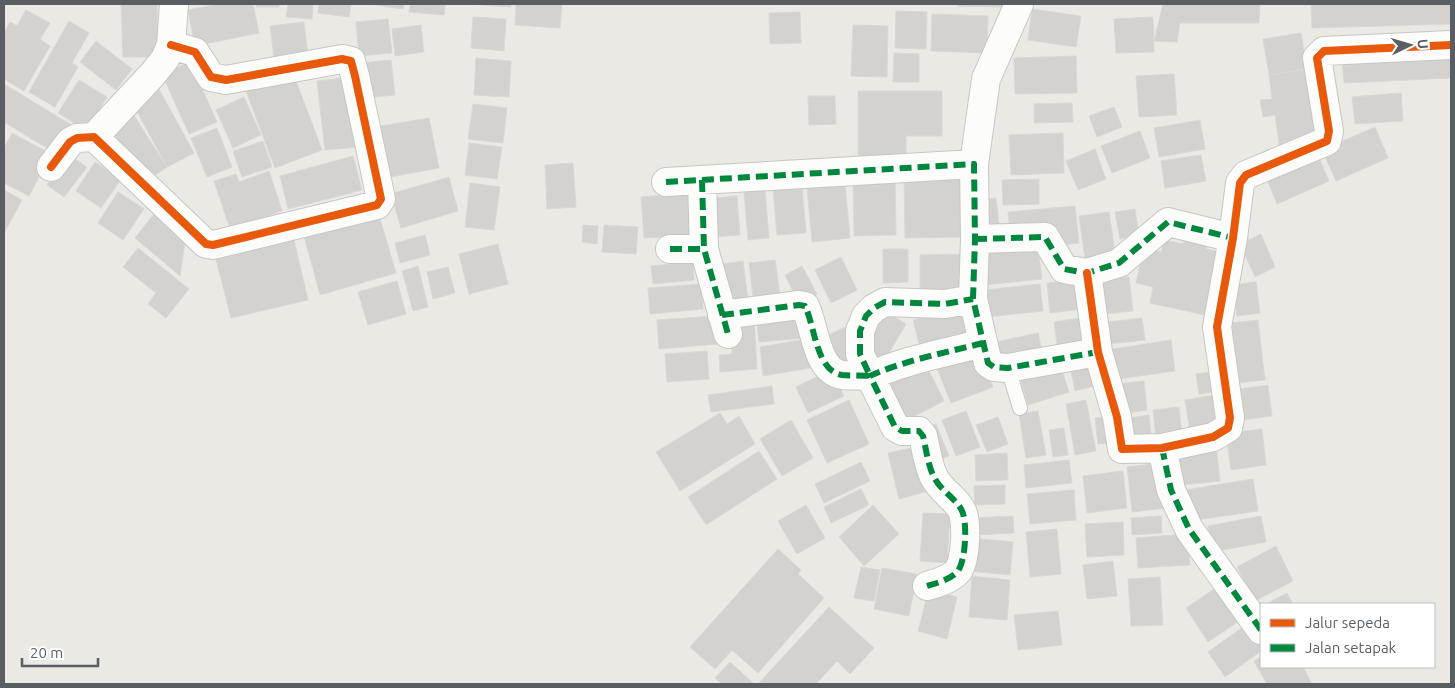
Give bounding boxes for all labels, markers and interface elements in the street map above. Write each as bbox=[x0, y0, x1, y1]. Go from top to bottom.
north arrow bbox=[1385, 20, 1435, 70]
text: U bbox=[1415, 38, 1431, 49]
legend bbox=[1260, 603, 1435, 668]
text: Jalur sepeda bbox=[1305, 614, 1390, 631]
scale bar bbox=[22, 636, 99, 668]
text: Jalan setapak bbox=[1305, 639, 1397, 656]
text: 20 m bbox=[30, 644, 63, 661]

